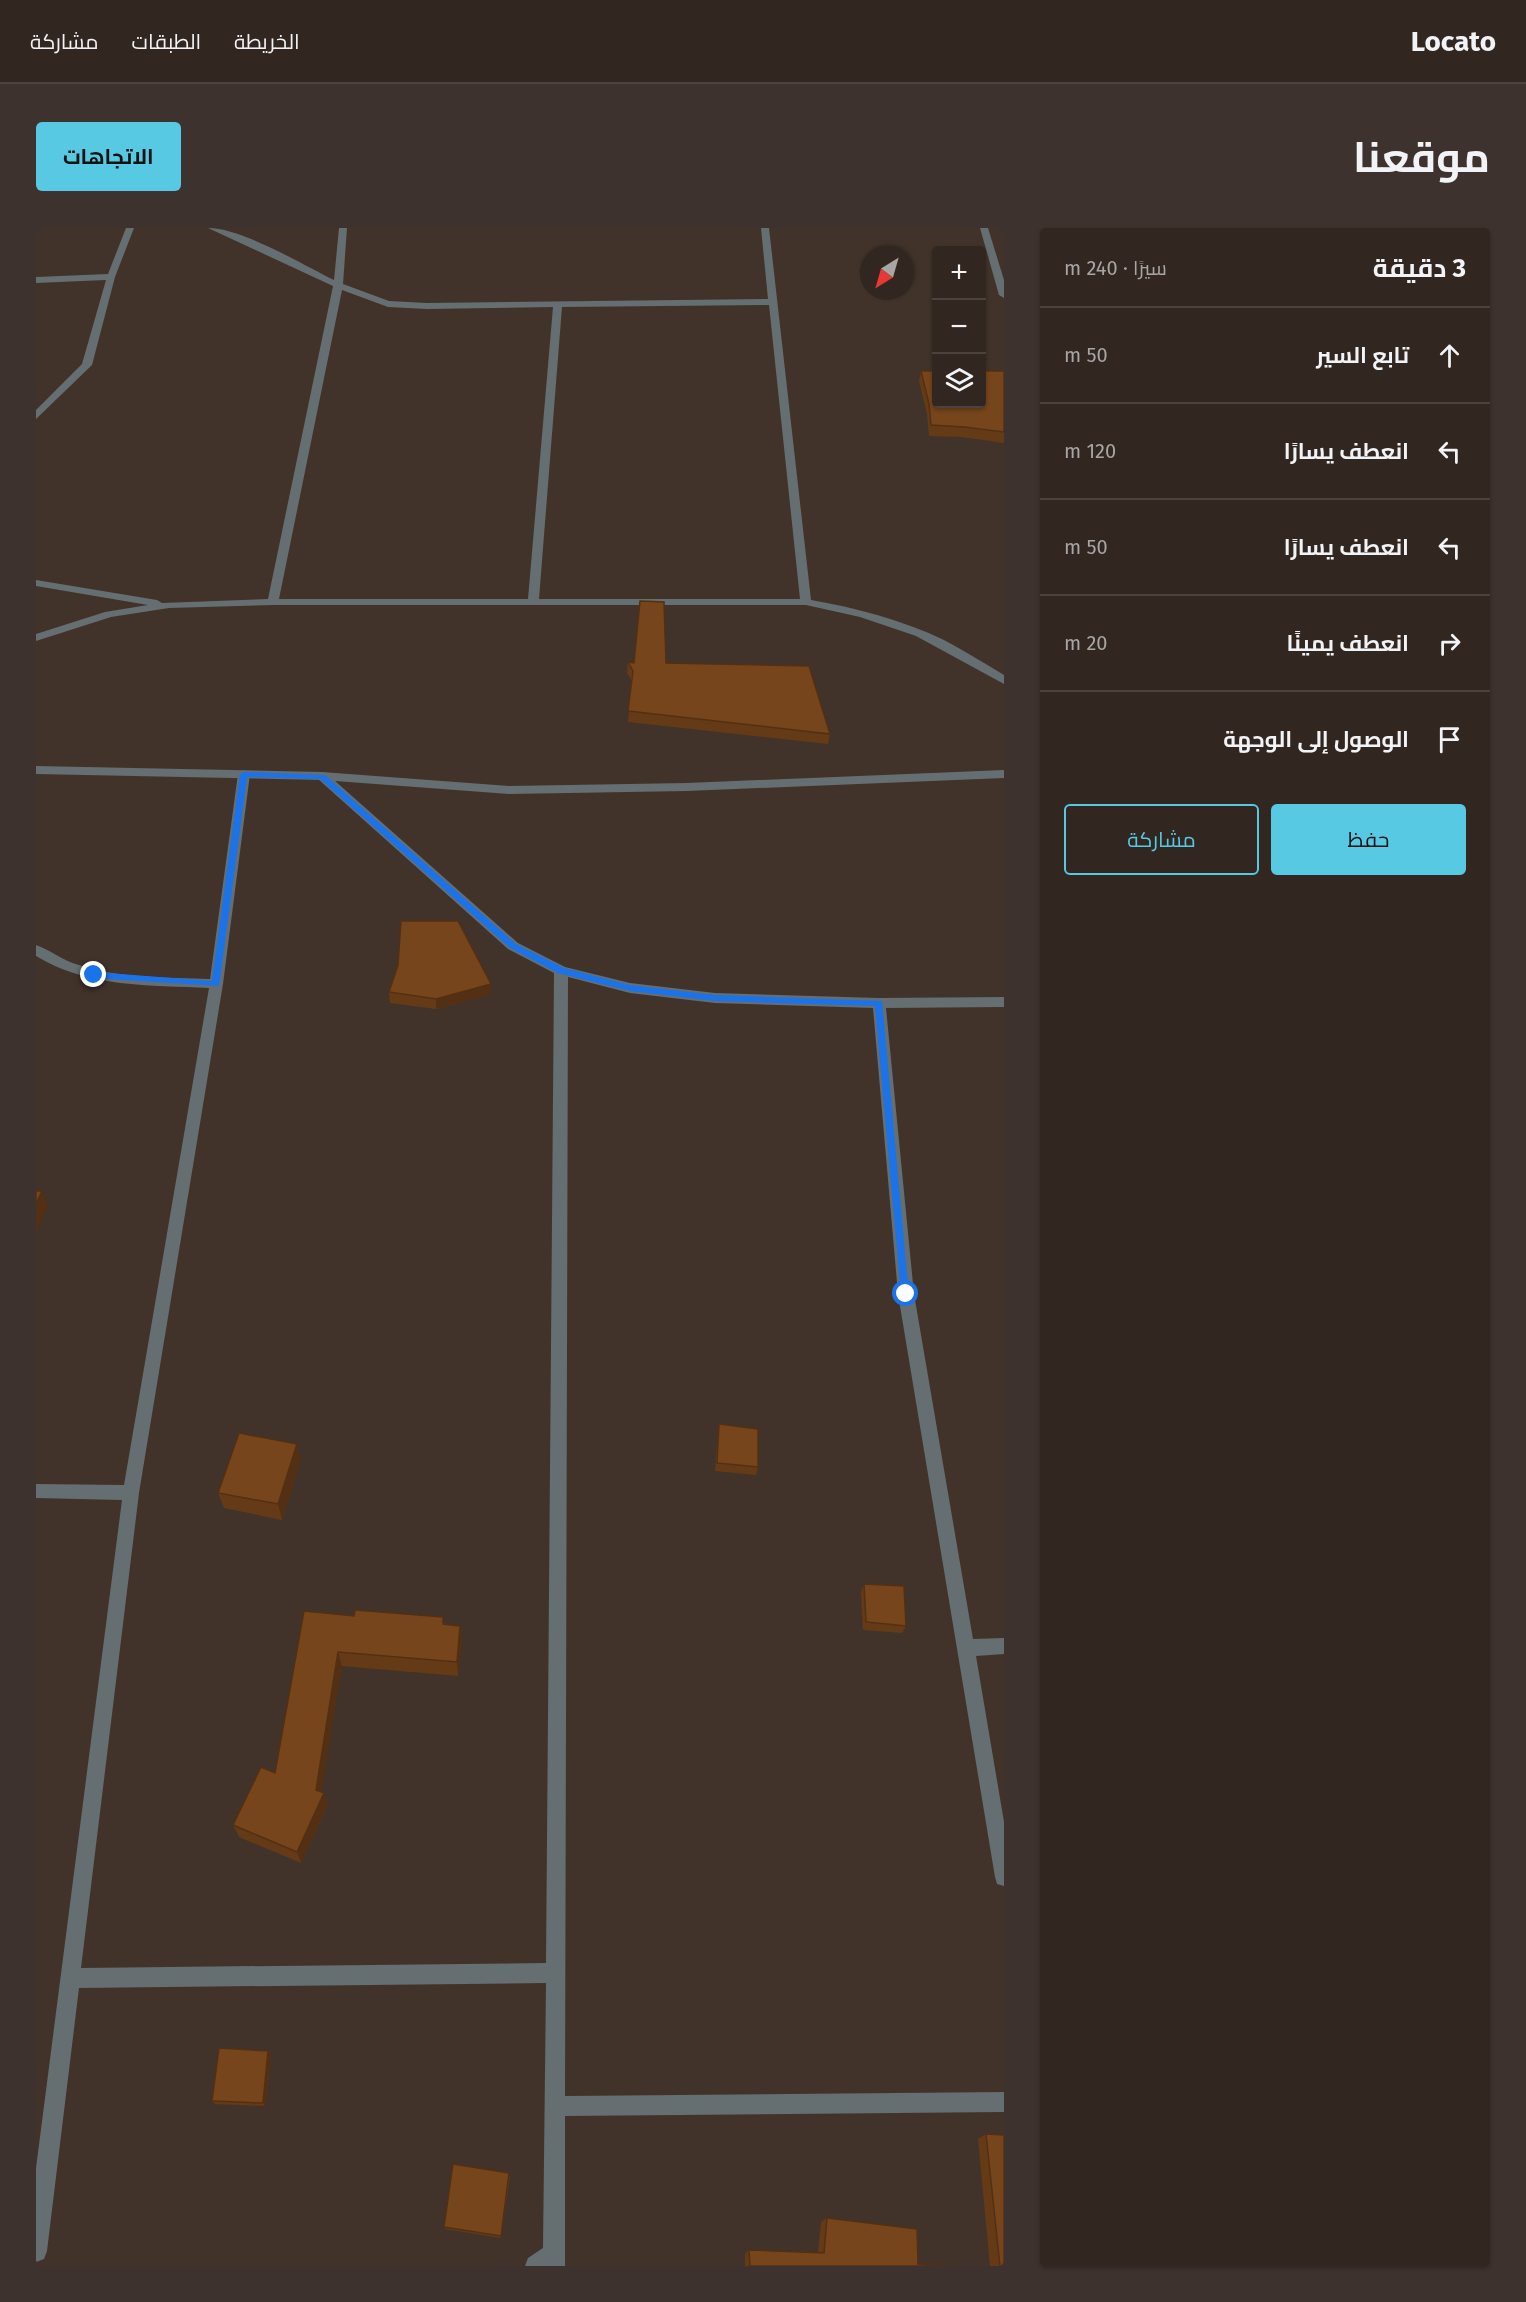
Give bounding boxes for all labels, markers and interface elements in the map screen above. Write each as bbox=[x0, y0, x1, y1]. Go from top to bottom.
text: Locato bbox=[1411, 25, 1496, 58]
text: مشاركة bbox=[30, 29, 99, 55]
text: الطبقات bbox=[132, 29, 201, 55]
text: الخريطة bbox=[234, 29, 300, 55]
button: الاتجاهات bbox=[36, 122, 181, 191]
text: موقعنا bbox=[1353, 133, 1490, 183]
north arrow bbox=[860, 246, 914, 300]
map controls bbox=[932, 246, 986, 408]
button: + bbox=[932, 246, 986, 300]
text: 3 دقيقة bbox=[1373, 253, 1466, 284]
text: سيرًا · 240 m bbox=[1064, 256, 1167, 280]
button: − bbox=[932, 300, 986, 354]
icon: ahead bbox=[1433, 339, 1466, 372]
text: تابع السير bbox=[1316, 342, 1409, 369]
text: 50 m bbox=[1064, 343, 1108, 367]
button: layers bbox=[932, 354, 986, 408]
icon: left bbox=[1433, 435, 1466, 468]
text: انعطف يسارًا bbox=[1284, 438, 1409, 465]
text: 120 m bbox=[1064, 439, 1116, 463]
icon: left bbox=[1433, 531, 1466, 564]
text: انعطف يسارًا bbox=[1284, 534, 1409, 561]
text: 50 m bbox=[1064, 535, 1108, 559]
icon: right bbox=[1433, 627, 1466, 660]
text: انعطف يمينًا bbox=[1287, 630, 1409, 657]
text: 20 m bbox=[1064, 631, 1108, 655]
icon: arrive bbox=[1433, 723, 1466, 756]
text: الوصول إلى الوجهة bbox=[1223, 726, 1409, 753]
button: مشاركة bbox=[1064, 804, 1259, 875]
button: حفظ bbox=[1271, 804, 1466, 875]
route end bbox=[80, 961, 106, 987]
route start bbox=[892, 1280, 918, 1306]

